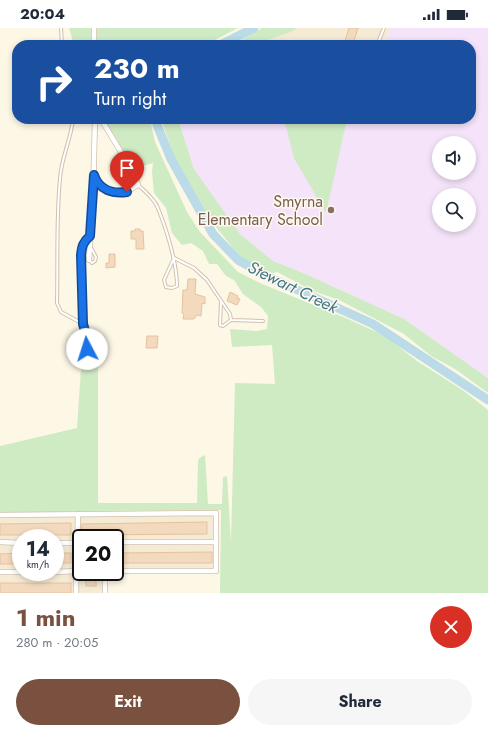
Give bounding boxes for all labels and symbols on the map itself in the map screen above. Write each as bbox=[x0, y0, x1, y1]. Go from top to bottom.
pin bbox=[110, 151, 144, 192]
place label: Smyrna Elementary School bbox=[198, 190, 323, 231]
marker: Smyrna Elementary School bbox=[326, 205, 336, 215]
water label: Stewart Creek bbox=[244, 255, 343, 319]
position arrow bbox=[66, 328, 108, 370]
speed limit sign: 20 bbox=[72, 529, 124, 581]

